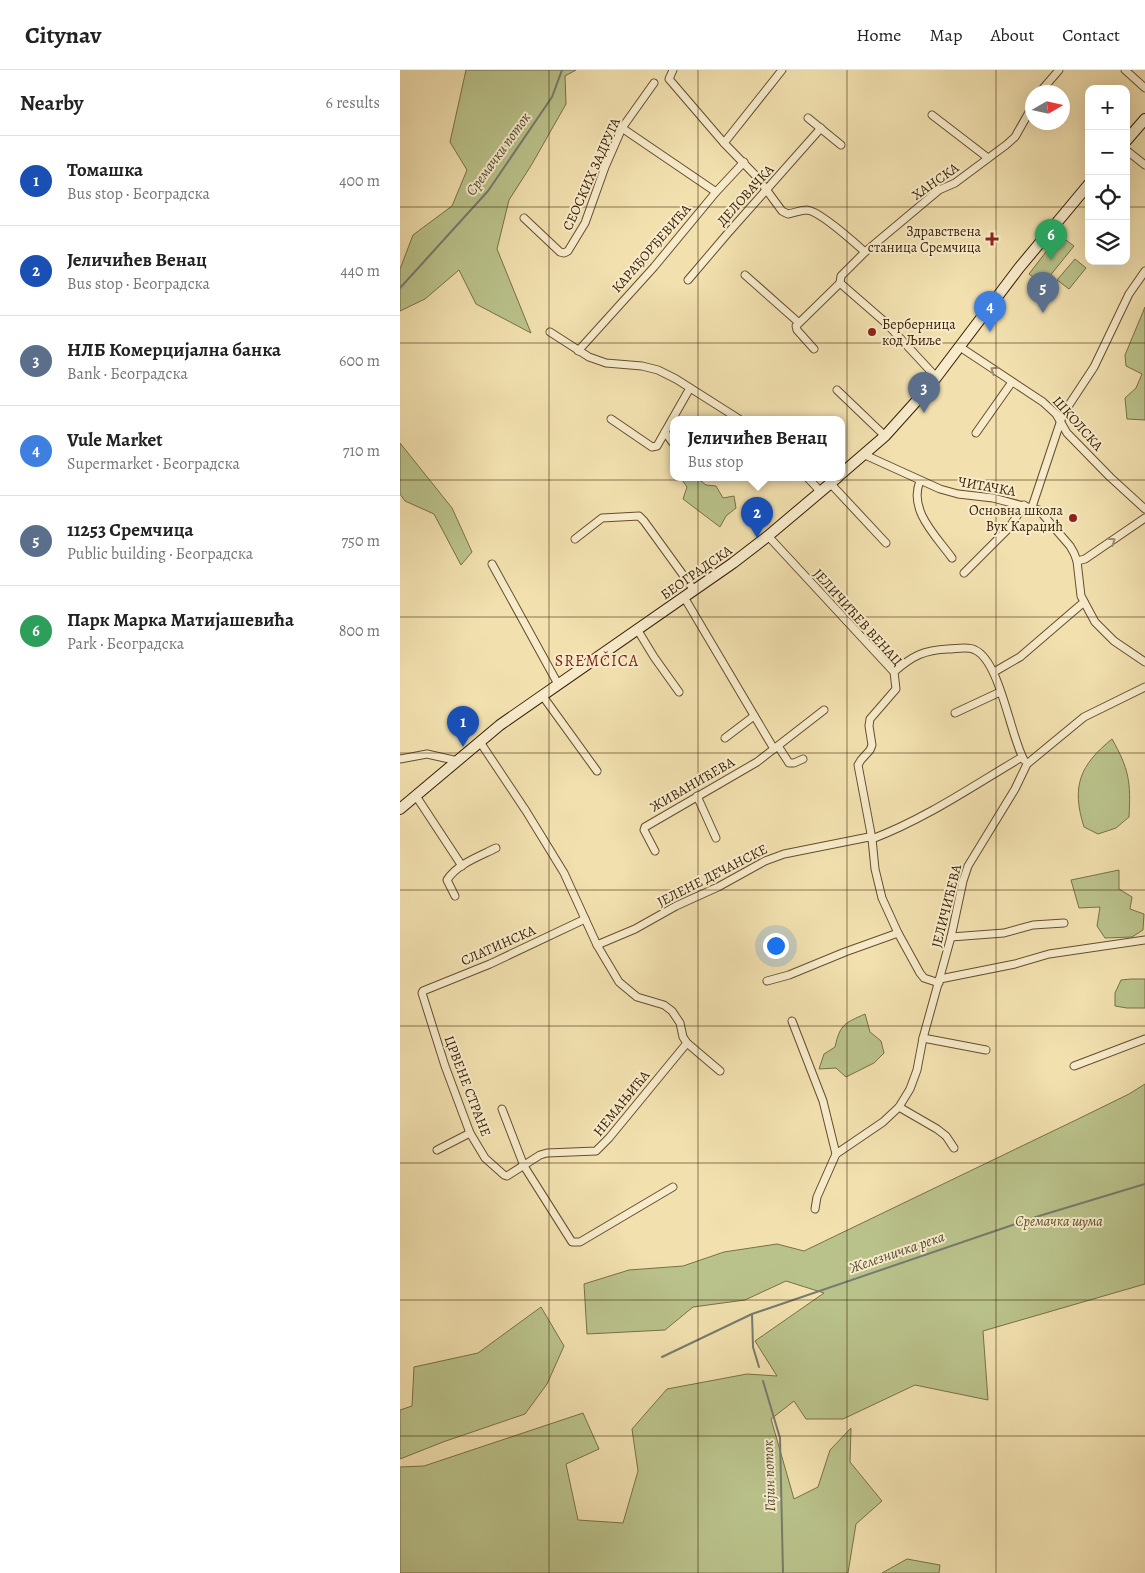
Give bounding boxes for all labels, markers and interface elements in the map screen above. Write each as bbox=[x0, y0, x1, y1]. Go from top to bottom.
text: Citynav bbox=[25, 19, 101, 51]
text: Home bbox=[856, 23, 901, 47]
text: Map bbox=[929, 23, 962, 47]
text: About bbox=[990, 23, 1034, 47]
text: Contact bbox=[1062, 23, 1120, 47]
north arrow bbox=[1025, 85, 1070, 130]
map controls bbox=[1085, 85, 1130, 265]
button: + bbox=[1085, 85, 1130, 130]
text: Nearby bbox=[20, 89, 83, 117]
text: 6 results bbox=[326, 92, 380, 114]
water label: Сремачки поток bbox=[461, 108, 535, 200]
street label: СЕОСКИХ ЗАДРУГА bbox=[558, 114, 625, 234]
button: − bbox=[1085, 130, 1130, 175]
text: Томашка bbox=[67, 157, 143, 183]
street label: ХАНСКА bbox=[908, 158, 963, 204]
street label: ДЕЛОВАЧКА bbox=[713, 160, 779, 230]
text: 1 bbox=[33, 170, 39, 192]
text: 400 m bbox=[339, 170, 380, 192]
button: locate bbox=[1085, 175, 1130, 220]
text: Bus stop · Београдска bbox=[67, 183, 210, 205]
street label: КАРАЂОРЂЕВИЋА bbox=[608, 199, 696, 297]
pin: 6 bbox=[1035, 219, 1067, 260]
button: layers bbox=[1085, 220, 1130, 265]
place label: Здравствена станица Сремчица bbox=[868, 222, 982, 257]
marker: Здравствена станица Сремчица bbox=[985, 232, 999, 246]
text: Јеличићев Венац bbox=[67, 247, 207, 273]
text: 2 bbox=[32, 260, 40, 282]
text: 440 m bbox=[340, 260, 380, 282]
pin: 5 bbox=[1027, 272, 1059, 313]
text: Bus stop · Београдска bbox=[67, 273, 210, 295]
pin: 4 bbox=[974, 291, 1006, 332]
place label: Берберница код Љиље bbox=[882, 315, 956, 350]
marker: Берберница код Љиље bbox=[866, 326, 878, 338]
text: НЛБ Комерцијална банка bbox=[67, 337, 281, 363]
text: 3 bbox=[33, 350, 39, 372]
text: 600 m bbox=[339, 350, 380, 372]
text: Bank · Београдска bbox=[67, 363, 188, 385]
one-way arrow bbox=[990, 367, 1000, 376]
pin: 3 bbox=[908, 372, 940, 413]
street label: ШКОЛСКА bbox=[1048, 392, 1108, 455]
popup bbox=[670, 416, 845, 481]
text: Јеличићев Венац bbox=[688, 425, 827, 451]
text: Vule Market bbox=[67, 427, 163, 453]
text: 4 bbox=[32, 440, 40, 462]
text: 710 m bbox=[343, 440, 380, 462]
text: Bus stop bbox=[688, 451, 744, 473]
text: Supermarket · Београдска bbox=[67, 453, 240, 475]
street label: ЧИТАЧКА bbox=[957, 472, 1018, 501]
pin: 2 bbox=[741, 497, 773, 538]
place label: Основна школа Вук Караџић bbox=[969, 501, 1064, 536]
marker: Основна школа Вук Караџић bbox=[1067, 512, 1079, 524]
text: 11253 Сремчица bbox=[67, 517, 194, 543]
text: 5 bbox=[33, 530, 39, 552]
text: 750 m bbox=[341, 530, 380, 552]
one-way arrow bbox=[1106, 538, 1116, 547]
street label: БЕОГРАДСКА bbox=[657, 540, 737, 604]
text: Public building · Београдска bbox=[67, 543, 253, 565]
street label: ЈЕЛИЧИЋЕВ ВЕНАЦ bbox=[809, 565, 907, 670]
text: Парк Марка Матијашевића bbox=[67, 607, 294, 633]
text: 6 bbox=[32, 620, 40, 642]
text: 800 m bbox=[339, 620, 380, 642]
text: Park · Београдска bbox=[67, 633, 184, 655]
district label: SREMČICA bbox=[555, 650, 639, 672]
pin: 1 bbox=[447, 706, 479, 747]
street label: ЖИВАНИЋЕВА bbox=[646, 752, 739, 816]
street label: ЈЕЛЕНЕ ДЕЧАНСКЕ bbox=[654, 839, 771, 911]
street label: ЈЕЛИЧИЋЕВА bbox=[927, 862, 966, 950]
street label: СЛАТИНСКА bbox=[458, 920, 539, 970]
your location bbox=[763, 933, 789, 959]
street label: ЦРВЕНЕ СТРАНЕ bbox=[440, 1033, 496, 1139]
street label: НЕМАЊИЋА bbox=[589, 1066, 654, 1140]
park label: Сремачка шума bbox=[1015, 1212, 1103, 1231]
water label: Железничка река bbox=[846, 1226, 947, 1278]
water label: Гајин поток bbox=[758, 1439, 780, 1512]

